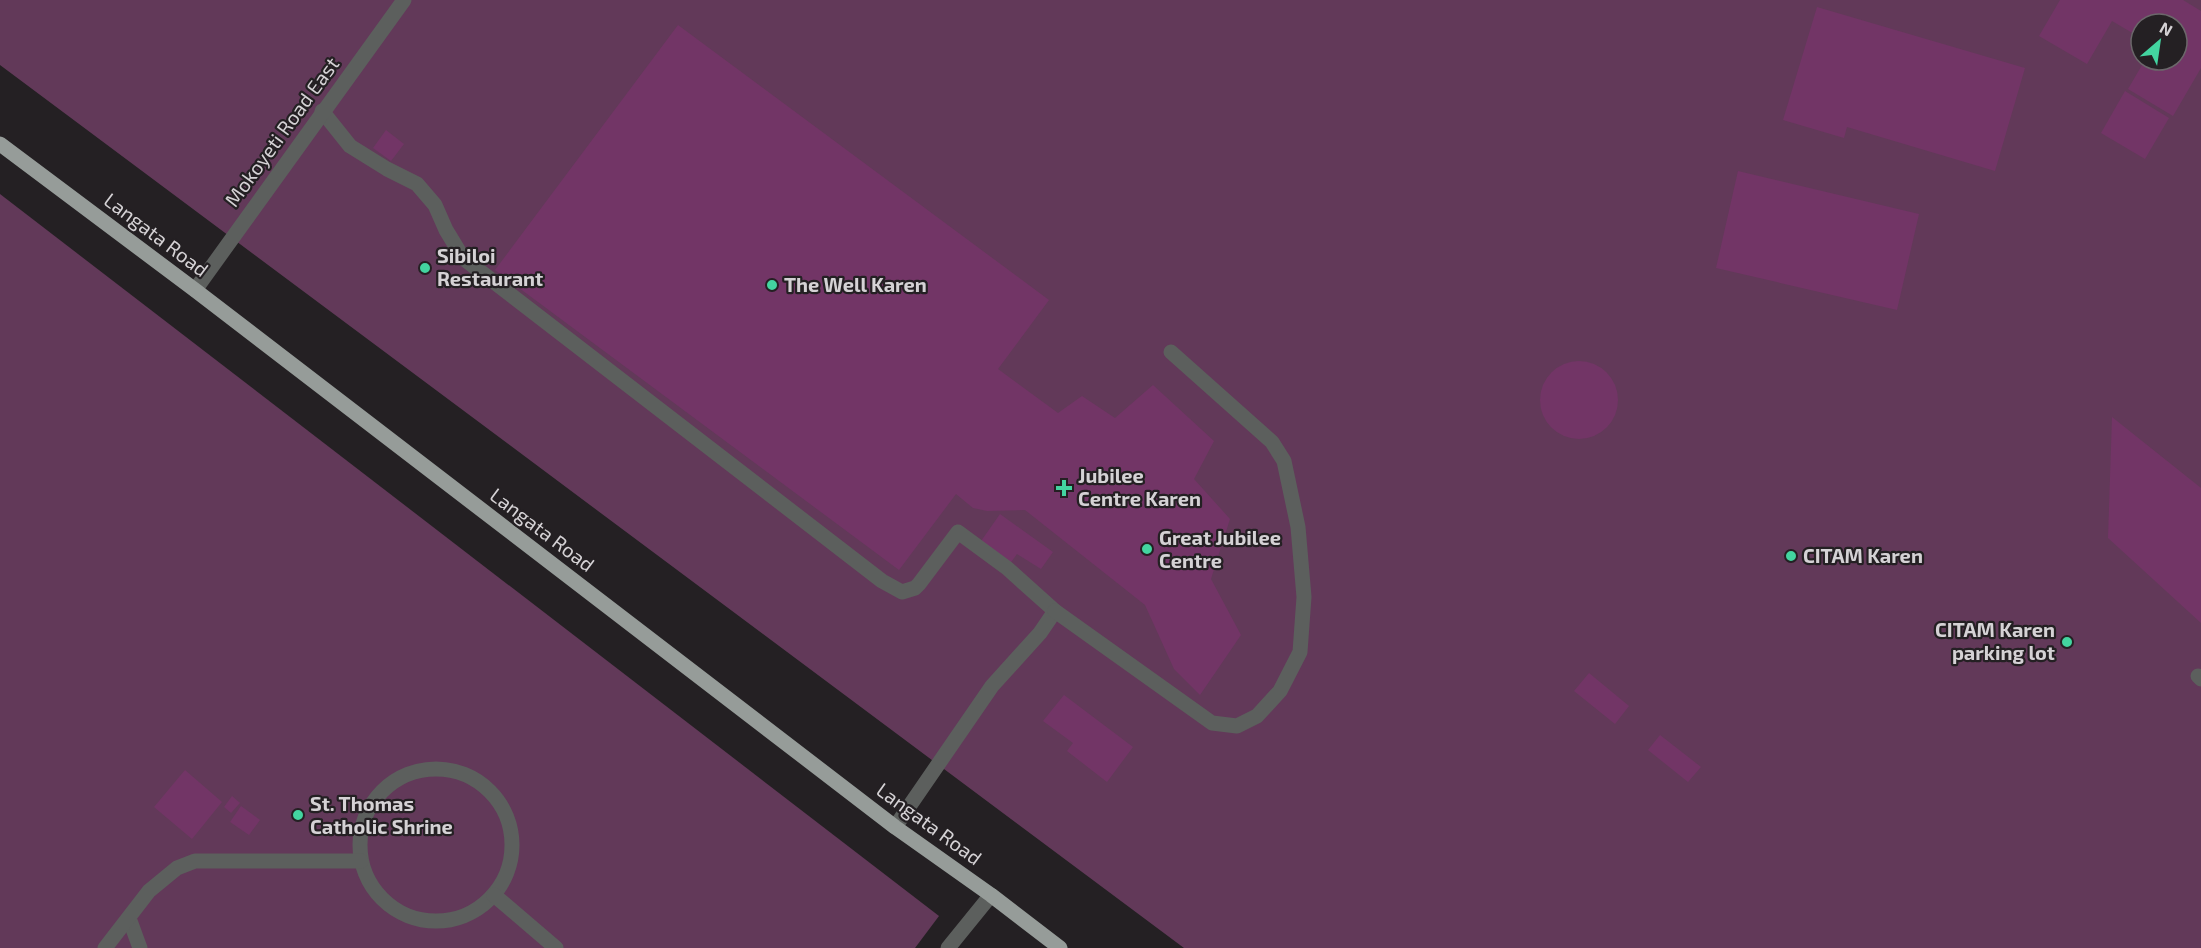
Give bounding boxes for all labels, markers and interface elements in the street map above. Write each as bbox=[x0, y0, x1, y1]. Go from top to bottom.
north arrow bbox=[2129, 12, 2189, 72]
text: N bbox=[2157, 17, 2176, 40]
street label: Mokoyeti Road East bbox=[219, 52, 344, 211]
street label: Langata Road bbox=[100, 187, 213, 281]
place label: Sibiloi Restaurant bbox=[437, 243, 543, 290]
marker: Sibiloi Restaurant bbox=[418, 261, 432, 275]
place label: The Well Karen bbox=[784, 272, 927, 296]
marker: The Well Karen bbox=[765, 278, 779, 292]
place label: Jubilee Centre Karen bbox=[1078, 463, 1201, 510]
marker: Jubilee Centre Karen bbox=[1055, 479, 1073, 497]
street label: Langata Road bbox=[486, 482, 599, 576]
place label: Great Jubilee Centre bbox=[1159, 525, 1281, 572]
marker: Great Jubilee Centre bbox=[1140, 542, 1154, 556]
place label: CITAM Karen bbox=[1803, 543, 1923, 567]
marker: CITAM Karen bbox=[1784, 549, 1798, 563]
place label: CITAM Karen parking lot bbox=[1935, 617, 2055, 664]
marker: CITAM Karen parking lot bbox=[2060, 635, 2074, 649]
street label: Langata Road bbox=[872, 777, 987, 869]
place label: St. Thomas Catholic Shrine bbox=[310, 791, 453, 838]
marker: St. Thomas Catholic Shrine bbox=[291, 808, 305, 822]

